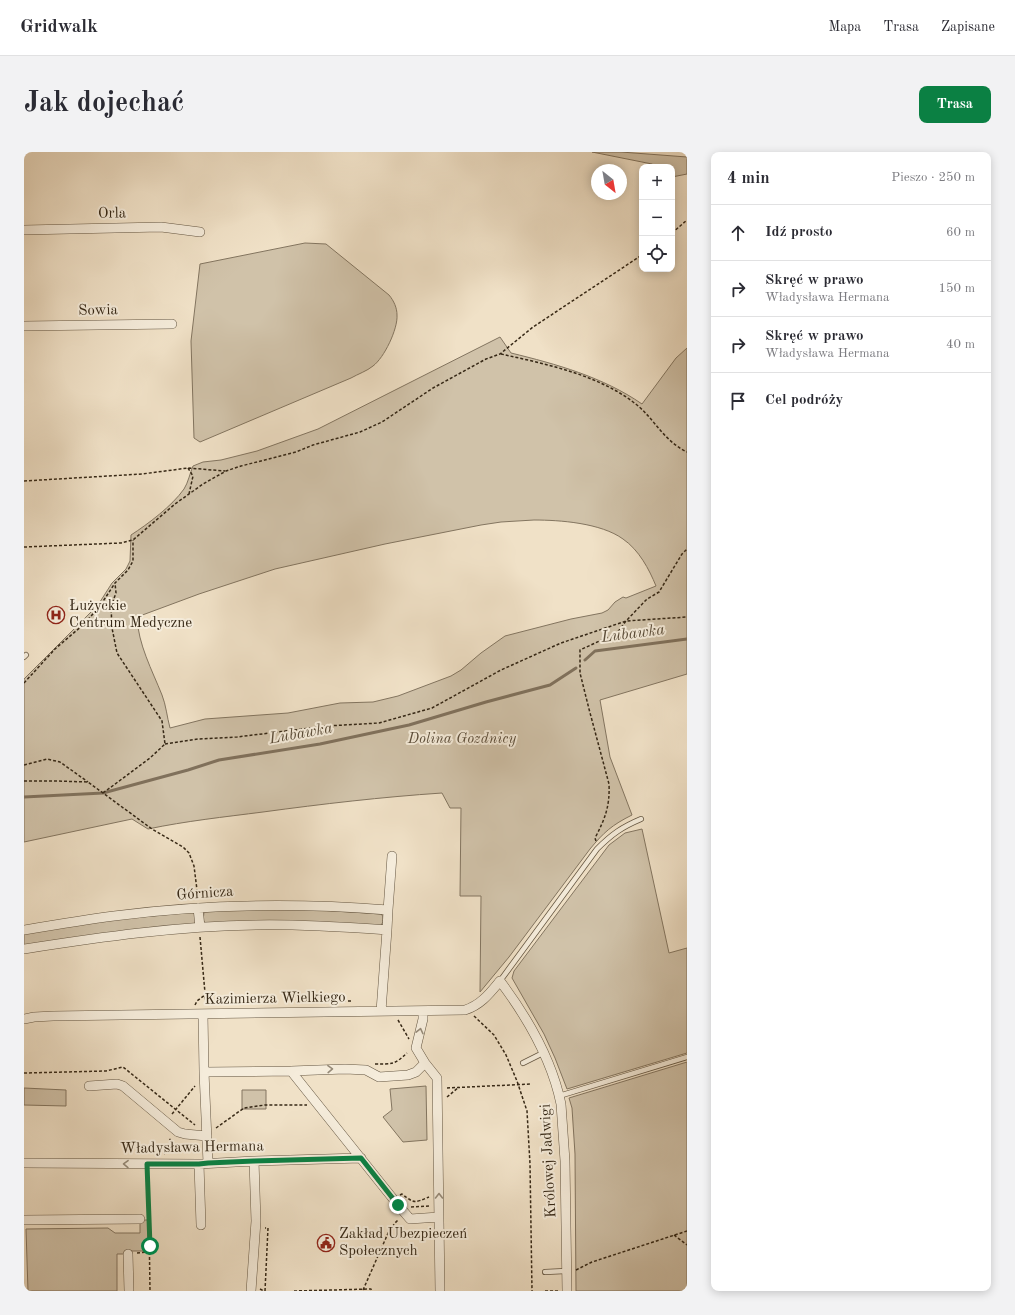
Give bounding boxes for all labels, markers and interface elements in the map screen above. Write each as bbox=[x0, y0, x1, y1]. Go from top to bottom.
text: Gridwalk bbox=[20, 18, 98, 37]
text: Mapa bbox=[828, 20, 861, 34]
text: Trasa bbox=[883, 20, 919, 34]
text: Zapisane bbox=[941, 20, 995, 34]
button: Trasa bbox=[919, 86, 991, 123]
text: Jak dojechać bbox=[24, 90, 184, 118]
north arrow bbox=[591, 164, 627, 200]
map controls bbox=[639, 164, 675, 272]
button: + bbox=[639, 164, 675, 200]
text: 4 min bbox=[727, 170, 770, 187]
text: Pieszo · 250 m bbox=[891, 171, 975, 184]
button: − bbox=[639, 200, 675, 236]
street label: Orla bbox=[98, 206, 127, 222]
icon: ahead bbox=[727, 222, 749, 244]
text: Idź prosto bbox=[765, 225, 832, 240]
text: 60 m bbox=[946, 226, 975, 239]
button: locate bbox=[639, 236, 675, 272]
text: Skręć w prawo bbox=[765, 273, 864, 288]
icon: right bbox=[727, 278, 749, 300]
text: 150 m bbox=[938, 282, 975, 295]
text: Władysława Hermana bbox=[765, 291, 889, 304]
street label: Sowia bbox=[78, 303, 119, 319]
text: Skręć w prawo bbox=[765, 329, 864, 344]
icon: right bbox=[727, 334, 749, 356]
text: 40 m bbox=[946, 338, 975, 351]
text: Władysława Hermana bbox=[765, 347, 889, 360]
icon: arrive bbox=[727, 390, 749, 412]
text: Cel podróży bbox=[765, 393, 843, 408]
place label: Łużyckie Centrum Medyczne bbox=[69, 599, 192, 631]
hospital icon: Łużyckie Centrum Medyczne bbox=[46, 605, 66, 625]
water label: Lubawka bbox=[599, 622, 666, 646]
water label: Lubawka bbox=[267, 720, 334, 748]
park label: Dolina Gozdnicy bbox=[407, 732, 517, 747]
street label: Górnicza bbox=[176, 884, 235, 903]
street label: Kazimierza Wielkiego bbox=[204, 990, 346, 1008]
one-way arrow bbox=[415, 1028, 423, 1035]
one-way arrow bbox=[327, 1065, 333, 1074]
street label: Królowej Jadwigi bbox=[539, 1104, 559, 1218]
street label: Władysława Hermana bbox=[120, 1139, 264, 1157]
one-way arrow bbox=[123, 1160, 129, 1168]
one-way arrow bbox=[435, 1193, 443, 1199]
route end bbox=[389, 1196, 407, 1214]
place label: Zakład Ubezpieczeń Społecznych bbox=[339, 1227, 467, 1259]
public building icon: Zakład Ubezpieczeń Społecznych bbox=[316, 1233, 336, 1253]
route start bbox=[141, 1237, 159, 1255]

